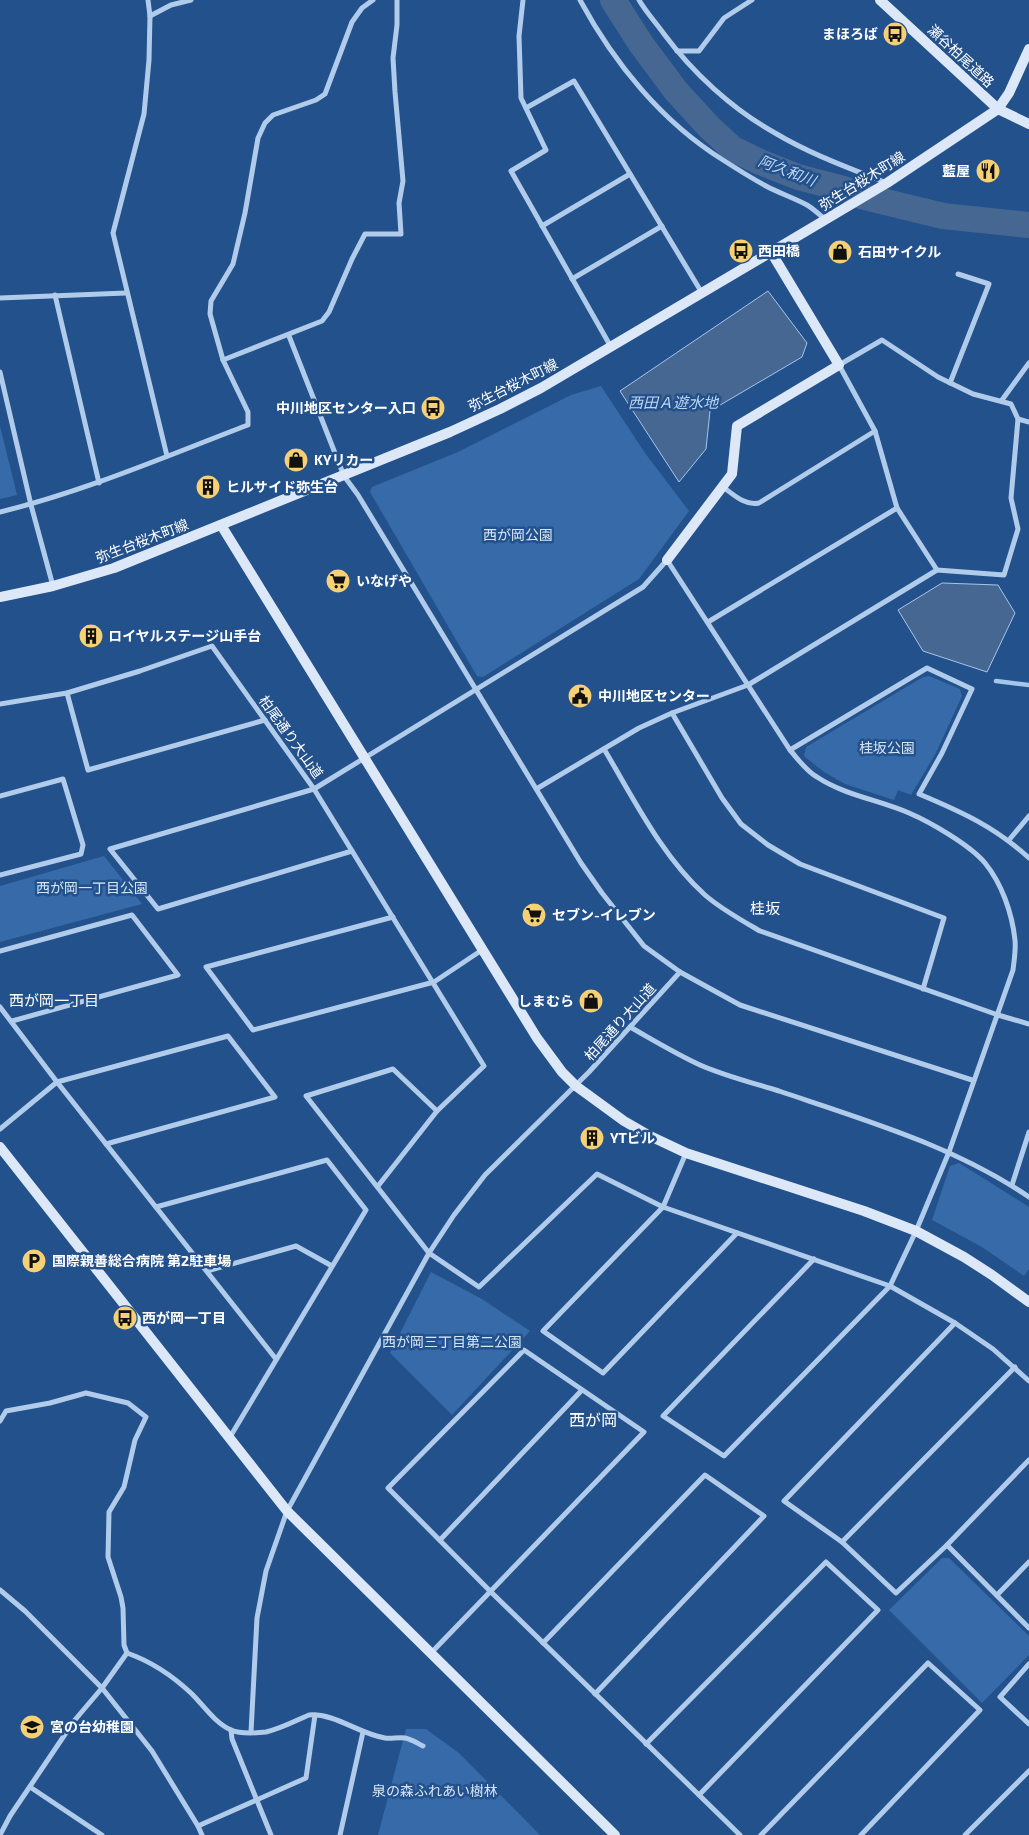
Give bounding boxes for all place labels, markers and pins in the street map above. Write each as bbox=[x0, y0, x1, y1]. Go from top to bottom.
bus stop icon: まほろば bbox=[882, 21, 908, 47]
place label: まほろば bbox=[822, 25, 878, 42]
restaurant icon: 藍屋 bbox=[975, 158, 1001, 184]
place label: 藍屋 bbox=[942, 162, 970, 179]
bus stop icon: 西田橋 bbox=[728, 238, 754, 264]
shop icon: 石田サイクル bbox=[827, 239, 853, 265]
place label: 西田橋 bbox=[758, 242, 800, 259]
place label: 石田サイクル bbox=[858, 243, 941, 260]
bus stop icon: 中川地区センター入口 bbox=[420, 395, 446, 421]
place label: 中川地区センター入口 bbox=[276, 399, 416, 416]
shop icon: KYリカー bbox=[283, 447, 309, 473]
place label: KYリカー bbox=[314, 451, 373, 468]
building icon: ヒルサイド弥生台 bbox=[195, 474, 221, 500]
place label: ヒルサイド弥生台 bbox=[226, 478, 338, 495]
supermarket icon: いなげや bbox=[325, 568, 351, 594]
place label: いなげや bbox=[356, 572, 412, 589]
building icon: ロイヤルステージ山手台 bbox=[78, 623, 104, 649]
place label: ロイヤルステージ山手台 bbox=[108, 627, 261, 644]
public building icon: 中川地区センター bbox=[567, 683, 593, 709]
place label: 中川地区センター bbox=[598, 687, 710, 704]
supermarket icon: セブン-イレブン bbox=[521, 902, 547, 928]
place label: セブン-イレブン bbox=[552, 906, 656, 923]
shop icon: しまむら bbox=[578, 988, 604, 1014]
place label: しまむら bbox=[518, 992, 574, 1009]
building icon: YTビル bbox=[579, 1125, 605, 1151]
place label: YTビル bbox=[610, 1129, 655, 1146]
parking icon: 国際親善総合病院 第2駐車場 bbox=[21, 1248, 47, 1274]
place label: 国際親善総合病院 第2駐車場 bbox=[52, 1252, 231, 1269]
bus stop icon: 西が岡一丁目 bbox=[112, 1305, 138, 1331]
place label: 西が岡一丁目 bbox=[142, 1309, 226, 1326]
school or university icon: 宮の台幼稚園 bbox=[19, 1714, 45, 1740]
place label: 宮の台幼稚園 bbox=[50, 1718, 134, 1735]

